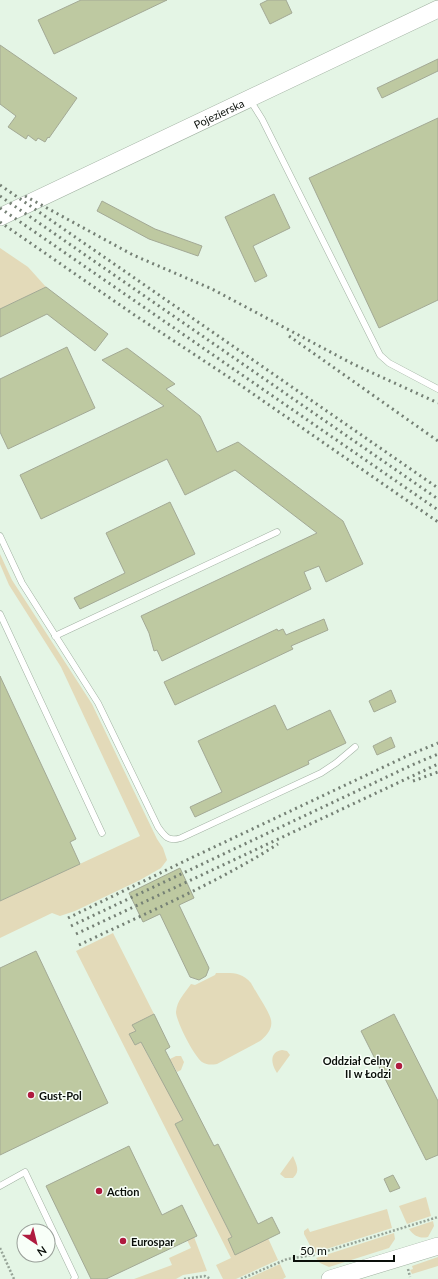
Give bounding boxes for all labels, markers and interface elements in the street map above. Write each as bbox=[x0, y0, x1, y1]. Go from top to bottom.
street label: Pojezierska bbox=[191, 96, 246, 131]
place label: Oddział Celny II w Łodzi bbox=[323, 1054, 391, 1080]
marker: Oddział Celny II w Łodzi bbox=[394, 1061, 404, 1071]
place label: Gust-Pol bbox=[39, 1089, 82, 1102]
marker: Gust-Pol bbox=[26, 1090, 36, 1100]
place label: Action bbox=[106, 1185, 139, 1198]
marker: Action bbox=[94, 1186, 104, 1196]
north arrow bbox=[16, 1223, 56, 1263]
place label: Eurospar bbox=[131, 1235, 175, 1248]
marker: Eurospar bbox=[118, 1236, 128, 1246]
scale bar bbox=[294, 1237, 394, 1263]
text: 50 m bbox=[300, 1243, 327, 1258]
text: N bbox=[35, 1244, 49, 1259]

